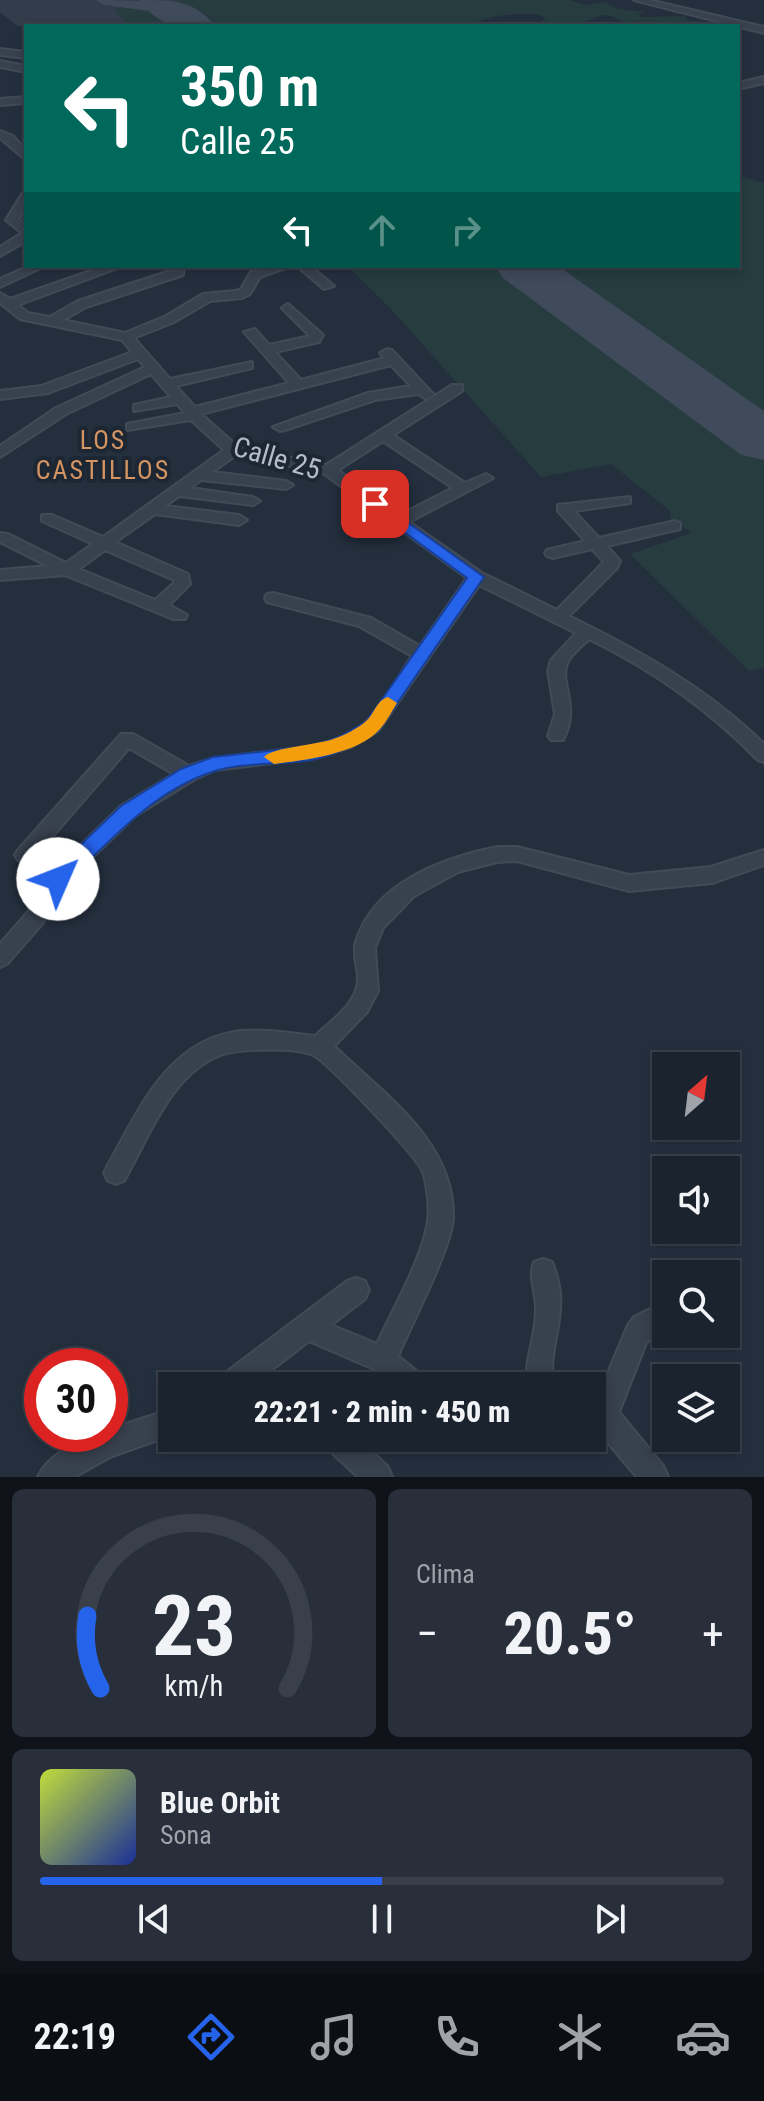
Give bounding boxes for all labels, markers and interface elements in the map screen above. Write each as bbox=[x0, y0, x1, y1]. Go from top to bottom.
text: 350 m bbox=[180, 54, 319, 120]
icon: left bbox=[48, 56, 152, 160]
text: Calle 25 bbox=[180, 121, 295, 163]
icon: left bbox=[276, 208, 320, 252]
icon: ahead bbox=[360, 208, 404, 252]
icon: right bbox=[444, 208, 488, 252]
district label: LOS CASTILLOS bbox=[36, 425, 170, 485]
street label: Calle 25 bbox=[230, 430, 324, 486]
pin bbox=[341, 470, 409, 538]
icon: arrive bbox=[353, 482, 397, 526]
position arrow bbox=[16, 837, 100, 921]
north arrow bbox=[652, 1052, 740, 1140]
map controls bbox=[652, 1052, 740, 1452]
button: sound bbox=[652, 1156, 740, 1244]
button: search bbox=[652, 1260, 740, 1348]
speed limit sign: 30 bbox=[24, 1348, 128, 1452]
button: layers bbox=[652, 1364, 740, 1452]
text: 22:21 · 2 min · 450 m bbox=[254, 1394, 510, 1429]
text: Clima bbox=[416, 1559, 475, 1589]
text: 23 bbox=[152, 1578, 236, 1675]
text: 20.5° bbox=[504, 1598, 637, 1669]
text: − bbox=[416, 1608, 438, 1660]
text: + bbox=[702, 1608, 724, 1660]
text: km/h bbox=[165, 1669, 223, 1703]
text: Blue Orbit bbox=[160, 1785, 280, 1820]
text: Sona bbox=[160, 1820, 212, 1850]
icon: previous bbox=[132, 1897, 176, 1941]
icon: pause bbox=[360, 1897, 404, 1941]
icon: next bbox=[588, 1897, 632, 1941]
icon: directions bbox=[183, 2009, 239, 2065]
icon: music bbox=[306, 2009, 362, 2065]
icon: phone bbox=[429, 2009, 485, 2065]
icon: climate bbox=[552, 2009, 608, 2065]
icon: car bbox=[675, 2009, 731, 2065]
text: 22:19 bbox=[33, 2016, 116, 2058]

